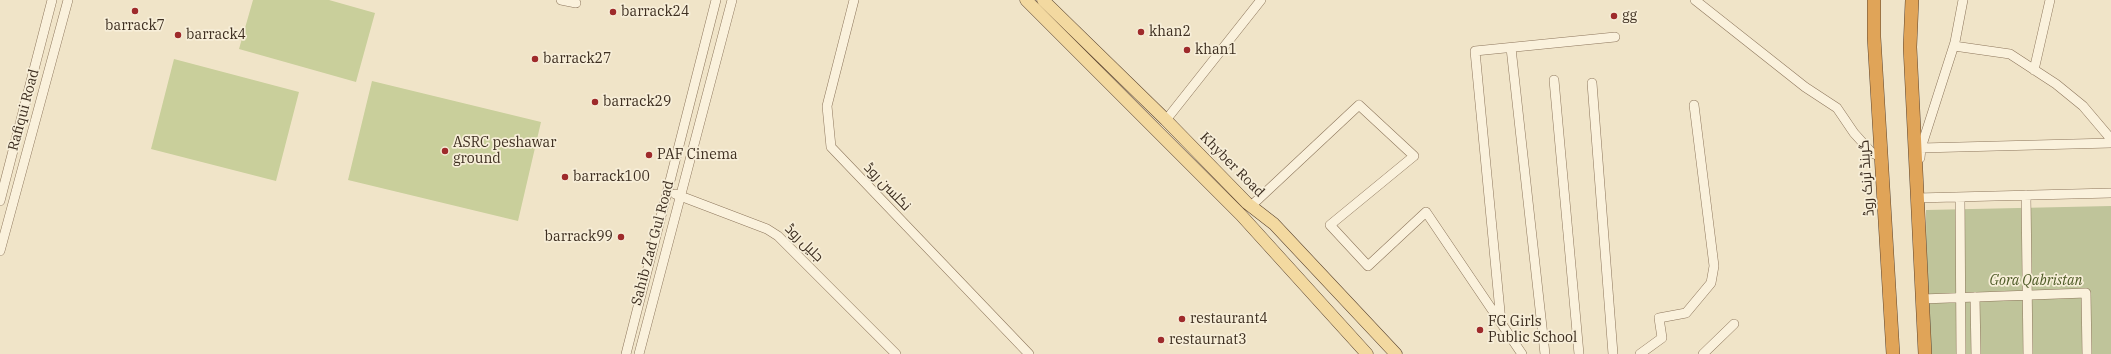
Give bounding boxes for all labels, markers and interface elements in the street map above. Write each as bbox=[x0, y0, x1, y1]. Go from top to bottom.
place label: barrack24 bbox=[621, 4, 689, 20]
marker: barrack7 bbox=[130, 6, 140, 16]
marker: barrack24 bbox=[608, 7, 618, 17]
place label: gg bbox=[1622, 8, 1637, 24]
marker: gg bbox=[1609, 11, 1619, 21]
place label: barrack7 bbox=[105, 18, 165, 34]
place label: khan2 bbox=[1149, 24, 1191, 40]
place label: barrack4 bbox=[186, 27, 246, 43]
marker: khan2 bbox=[1136, 27, 1146, 37]
marker: barrack4 bbox=[173, 30, 183, 40]
place label: khan1 bbox=[1195, 42, 1237, 58]
marker: khan1 bbox=[1182, 45, 1192, 55]
place label: barrack27 bbox=[543, 51, 611, 67]
marker: barrack27 bbox=[530, 54, 540, 64]
street label: Rafiqui Road bbox=[5, 67, 43, 153]
place label: barrack29 bbox=[603, 94, 671, 110]
marker: barrack29 bbox=[590, 97, 600, 107]
street label: Khyber Road bbox=[1196, 129, 1268, 201]
place label: ASRC peshawar ground bbox=[453, 135, 556, 168]
street label: گرینڈ ٹرنک روڈ bbox=[1856, 139, 1878, 217]
marker: ASRC peshawar ground bbox=[440, 146, 450, 156]
place label: PAF Cinema bbox=[657, 147, 738, 163]
marker: PAF Cinema bbox=[644, 150, 654, 160]
street label: نکلسن روڈ bbox=[860, 160, 914, 214]
place label: barrack100 bbox=[573, 169, 650, 185]
marker: barrack100 bbox=[560, 172, 570, 182]
street label: Sahib Zad Gul Road bbox=[628, 179, 678, 307]
street label: جلیل روڈ bbox=[781, 221, 827, 265]
place label: barrack99 bbox=[545, 229, 613, 245]
marker: barrack99 bbox=[616, 232, 626, 242]
park label: Gora Qabristan bbox=[1989, 273, 2083, 289]
place label: restaurant4 bbox=[1190, 311, 1268, 327]
marker: restaurant4 bbox=[1177, 314, 1187, 324]
place label: FG Girls Public School bbox=[1488, 314, 1577, 346]
marker: FG Girls Public School bbox=[1475, 325, 1485, 335]
place label: restaurnat3 bbox=[1169, 332, 1247, 348]
marker: restaurnat3 bbox=[1156, 335, 1166, 345]

